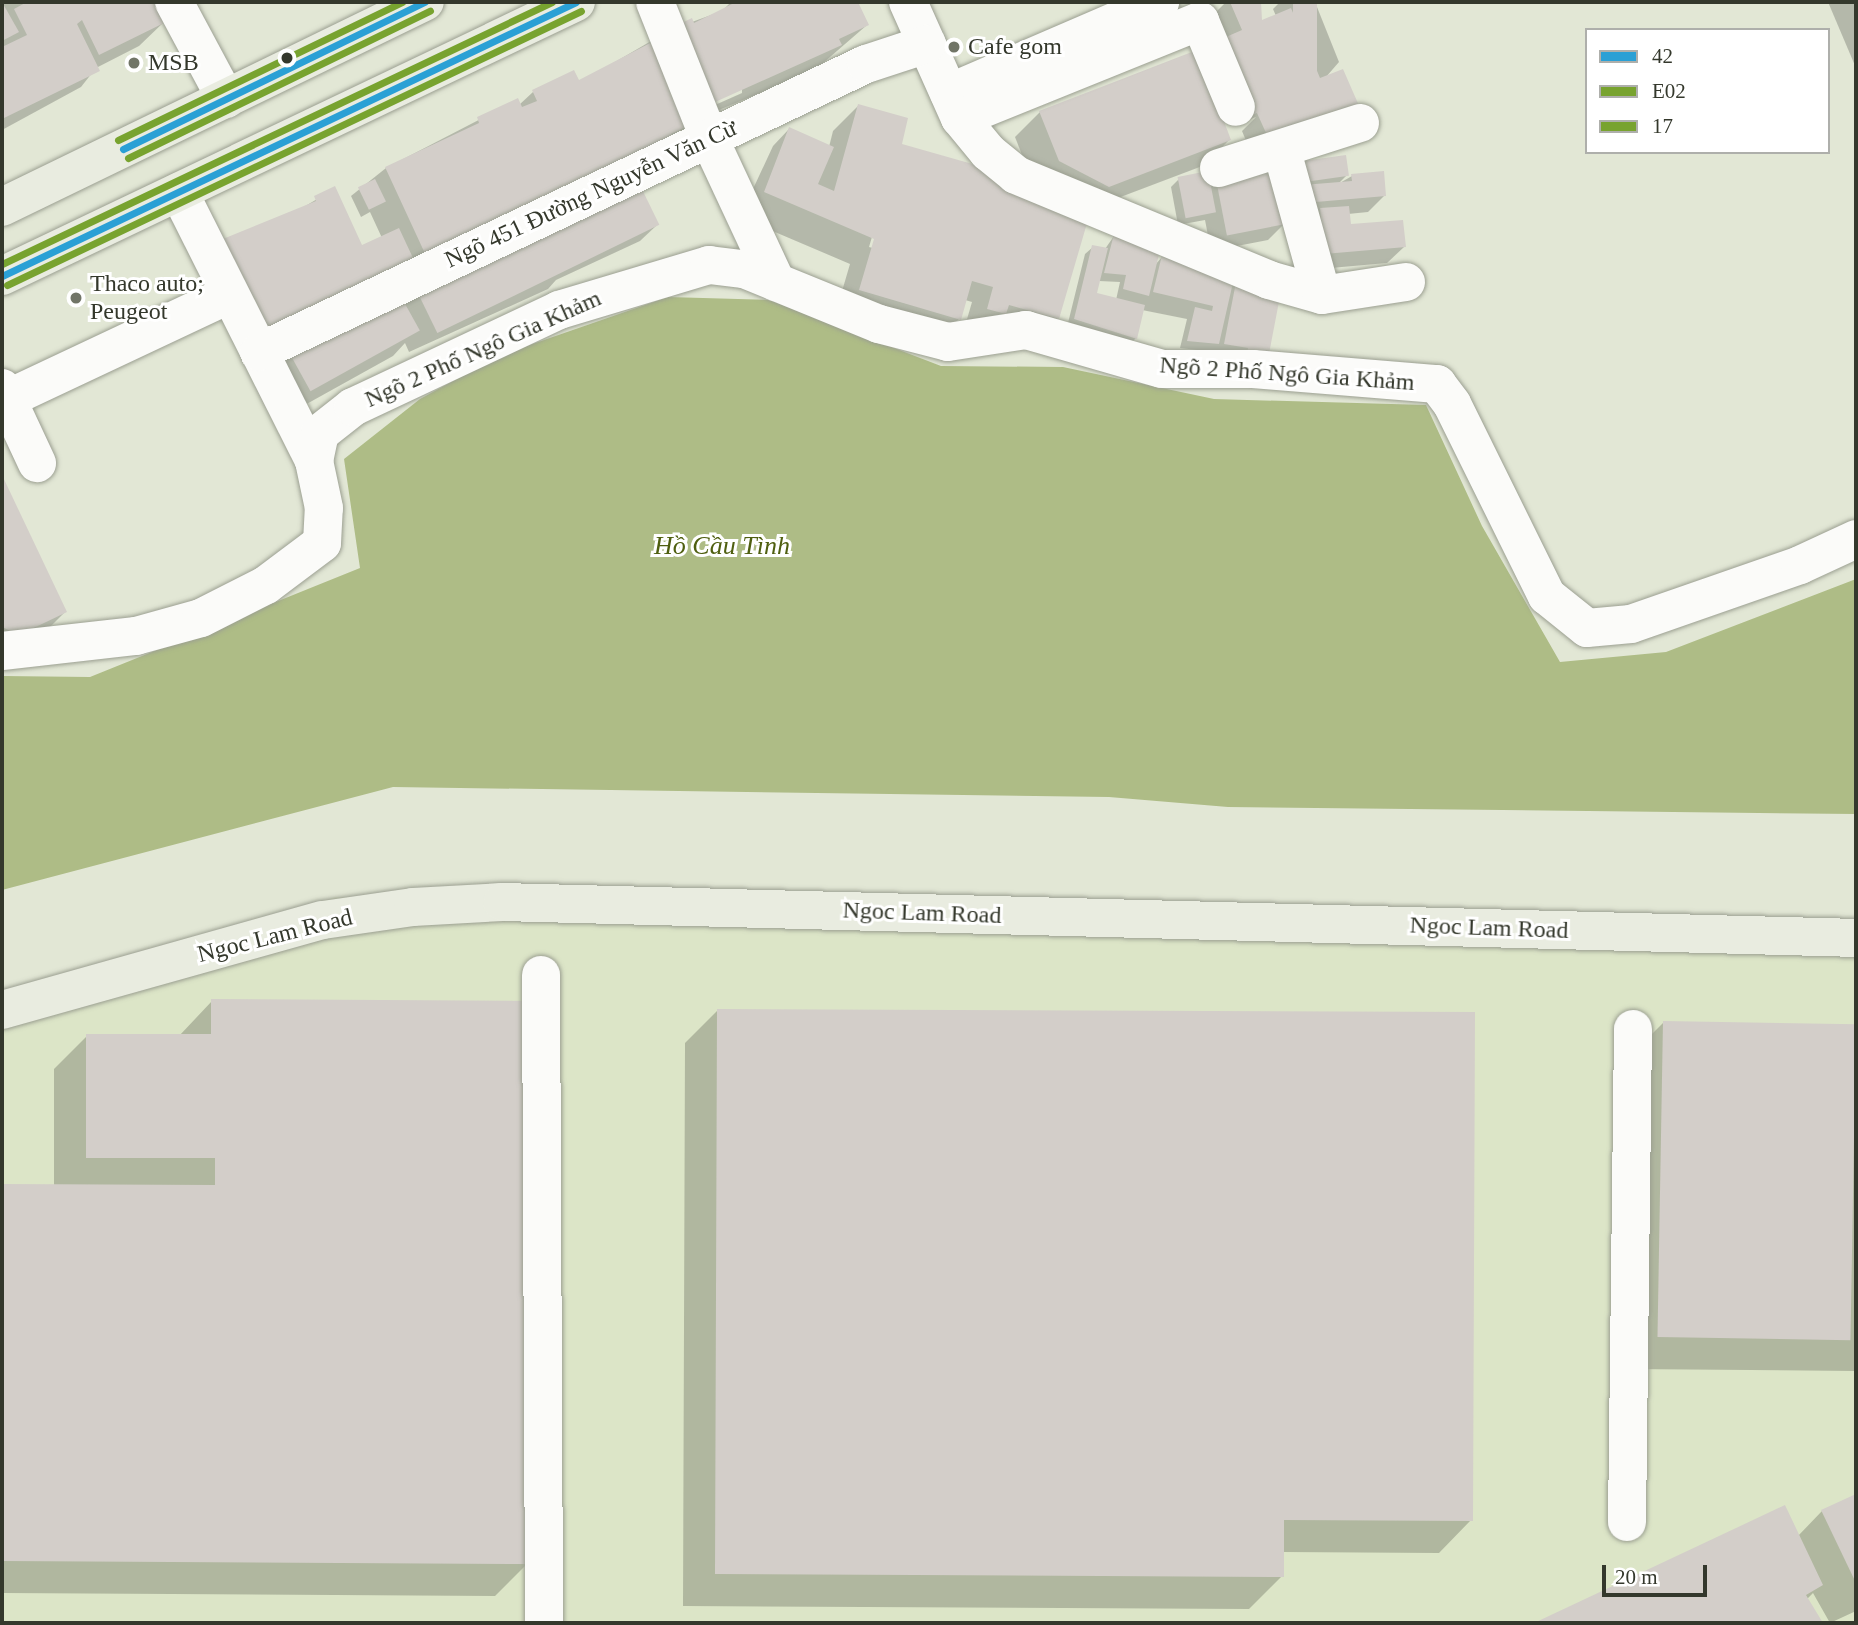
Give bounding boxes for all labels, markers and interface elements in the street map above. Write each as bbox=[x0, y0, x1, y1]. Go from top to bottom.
legend bbox=[1585, 28, 1830, 154]
place label: Cafe gom bbox=[968, 33, 1062, 61]
marker: Cafe gom bbox=[946, 39, 962, 55]
text: 42 bbox=[1652, 44, 1673, 68]
place label: MSB bbox=[148, 49, 199, 77]
unlabelled marker bbox=[280, 51, 294, 65]
marker: MSB bbox=[126, 55, 142, 71]
text: E02 bbox=[1652, 79, 1686, 103]
street label: Ngõ 451 Đường Nguyễn Văn Cừ bbox=[440, 113, 742, 275]
text: 17 bbox=[1652, 114, 1673, 138]
place label: Thaco auto; Peugeot bbox=[90, 270, 204, 326]
street label: Ngõ 2 Phố Ngô Gia Khảm bbox=[361, 284, 605, 414]
marker: Thaco auto; Peugeot bbox=[68, 290, 84, 306]
street label: Ngõ 2 Phố Ngô Gia Khảm bbox=[1159, 351, 1415, 397]
water label: Hồ Cầu Tình bbox=[654, 530, 790, 562]
street label: Ngoc Lam Road bbox=[842, 896, 1002, 930]
street label: Ngoc Lam Road bbox=[195, 903, 355, 969]
street label: Ngoc Lam Road bbox=[1409, 911, 1569, 945]
scale bar bbox=[1606, 1552, 1711, 1596]
text: 20 m bbox=[1615, 1565, 1658, 1589]

